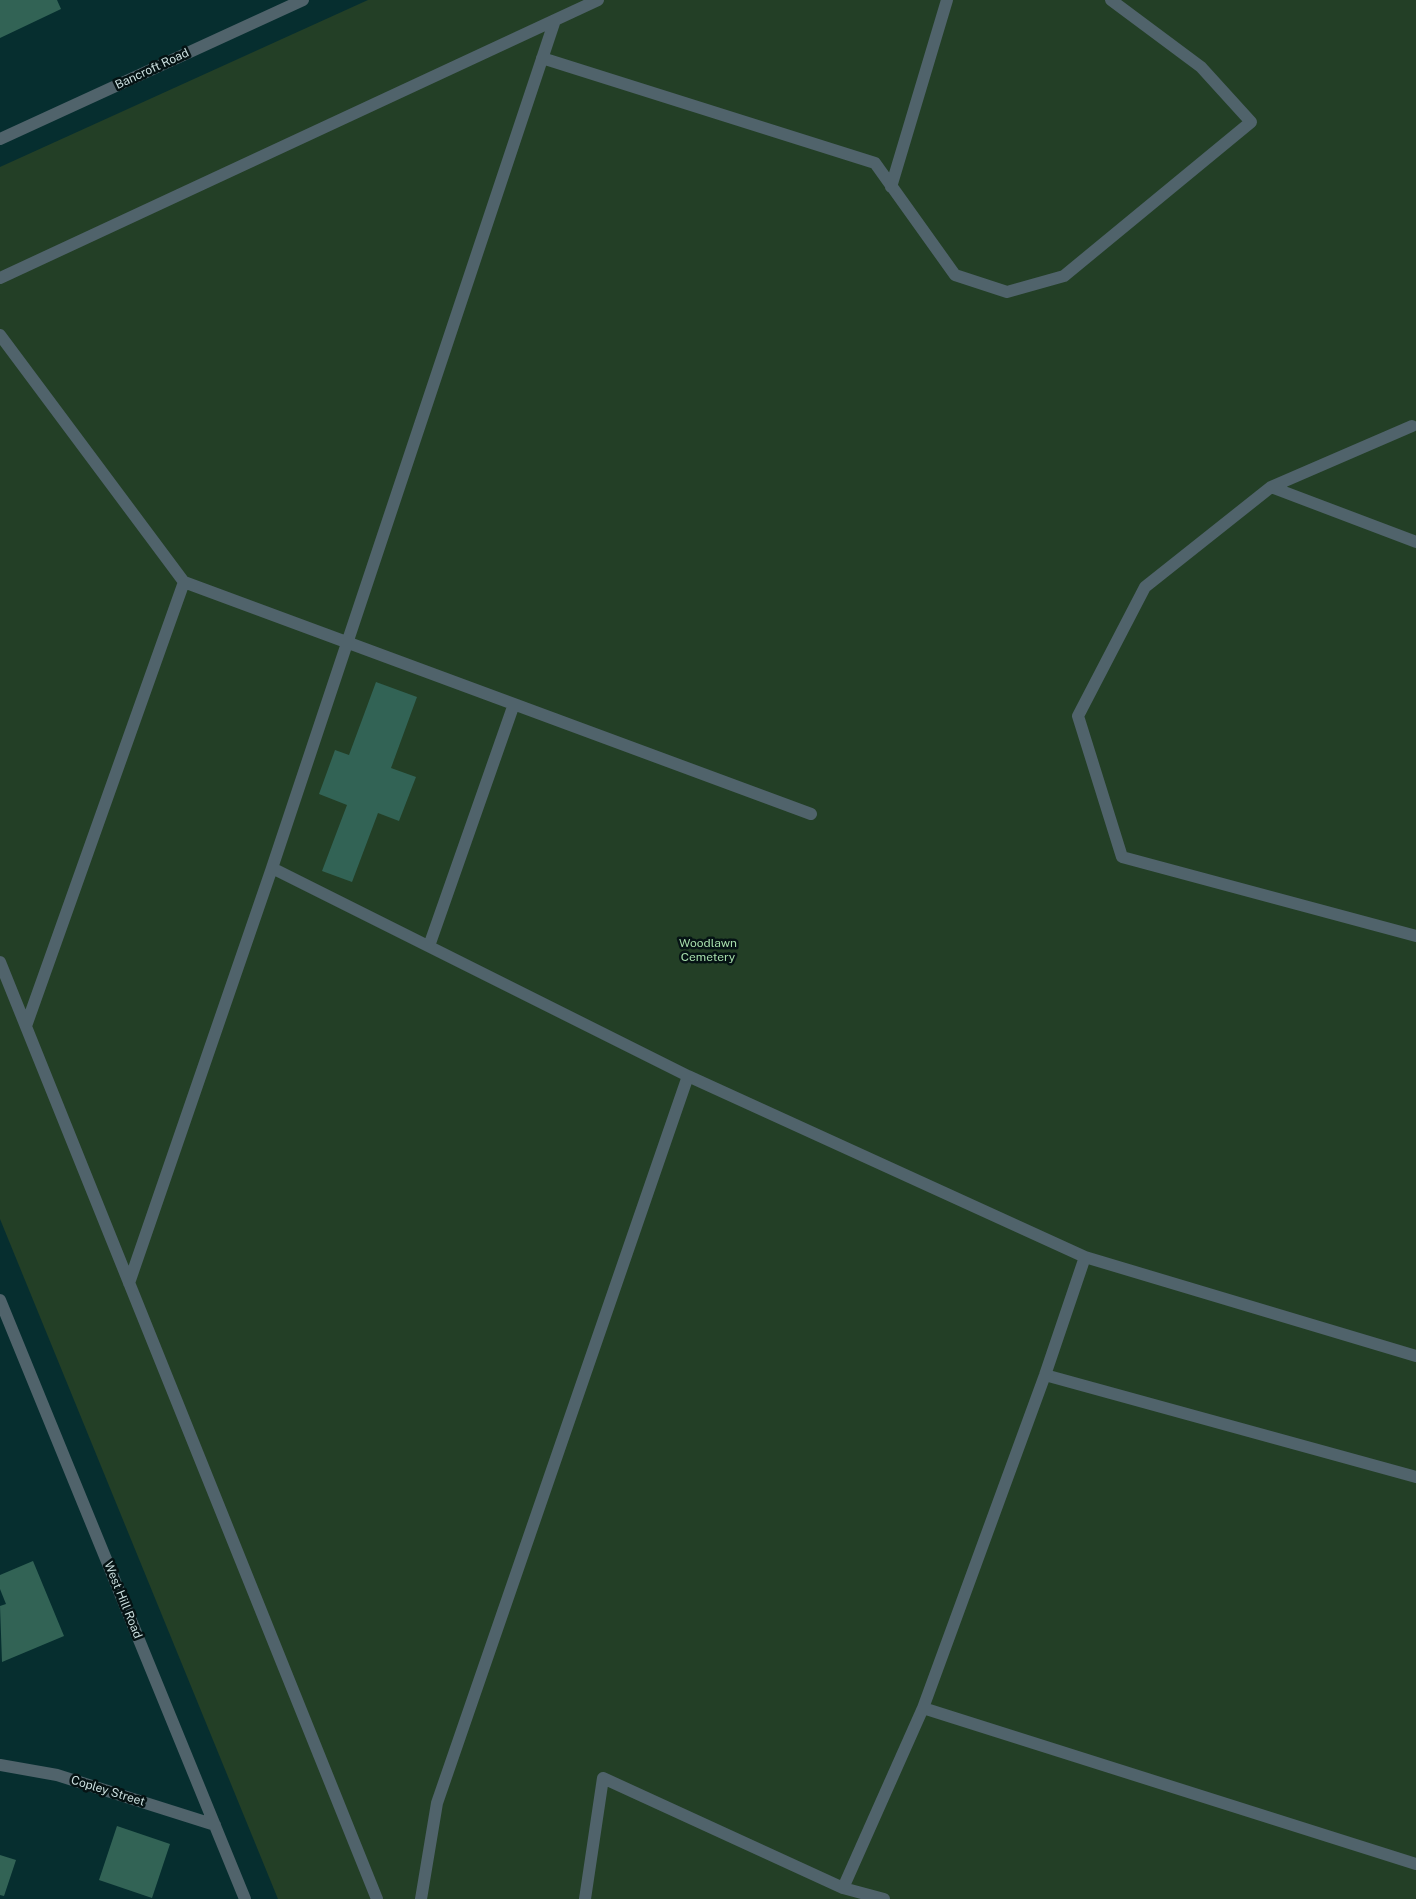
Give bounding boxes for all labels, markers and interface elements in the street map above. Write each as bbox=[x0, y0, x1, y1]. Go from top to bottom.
street label: Bancroft Road bbox=[113, 46, 191, 92]
park label: Woodlawn Cemetery bbox=[679, 936, 737, 964]
street label: West Hill Road bbox=[101, 1559, 145, 1641]
street label: Copley Street bbox=[69, 1773, 147, 1809]

